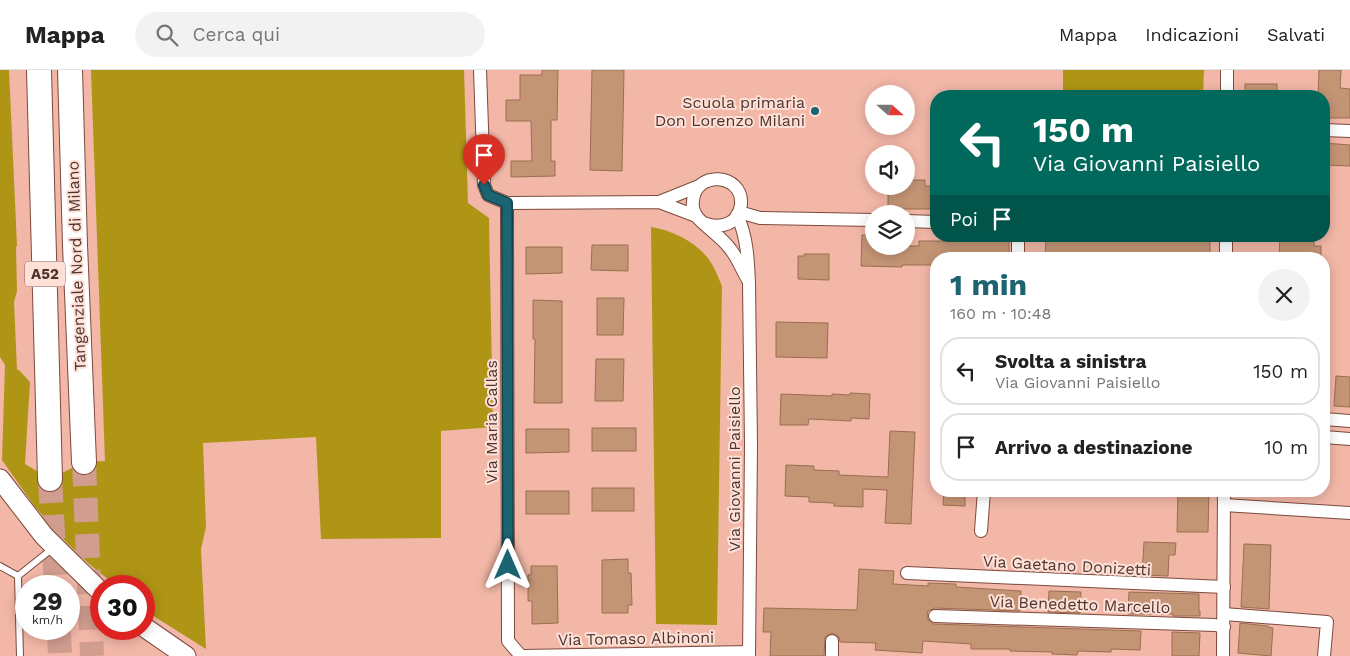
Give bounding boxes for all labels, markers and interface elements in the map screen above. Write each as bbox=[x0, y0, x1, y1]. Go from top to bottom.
search box bbox=[135, 12, 485, 57]
text: Mappa bbox=[25, 21, 105, 49]
icon: search bbox=[153, 21, 181, 49]
text: Cerca qui bbox=[193, 23, 280, 46]
text: Mappa bbox=[1059, 24, 1117, 45]
text: Indicazioni bbox=[1145, 24, 1239, 45]
text: Salvati bbox=[1267, 24, 1325, 45]
north arrow bbox=[865, 85, 915, 135]
map controls bbox=[865, 85, 915, 255]
place label: Scuola primaria Don Lorenzo Milani bbox=[655, 93, 805, 130]
marker: Scuola primaria Don Lorenzo Milani bbox=[809, 105, 821, 117]
text: 150 m bbox=[1033, 109, 1134, 151]
icon: left bbox=[950, 110, 1015, 175]
pin bbox=[463, 134, 505, 185]
icon: arrive bbox=[470, 141, 498, 169]
button: sound bbox=[865, 145, 915, 195]
text: Via Giovanni Paisiello bbox=[1033, 151, 1260, 176]
street label: Tangenziale Nord di Milano bbox=[63, 161, 90, 371]
button: layers bbox=[865, 205, 915, 255]
icon: arrive bbox=[988, 205, 1016, 233]
text: Poi bbox=[950, 208, 978, 231]
road number: A52 bbox=[25, 262, 65, 286]
text: 1 min bbox=[950, 267, 1027, 302]
button: close bbox=[1258, 269, 1310, 321]
text: 160 m · 10:48 bbox=[950, 304, 1051, 323]
text: Svolta a sinistra bbox=[995, 350, 1146, 373]
icon: left bbox=[952, 357, 980, 385]
street label: Via Maria Callas bbox=[482, 360, 501, 484]
text: 150 m bbox=[1253, 360, 1308, 383]
text: Via Giovanni Paisiello bbox=[995, 373, 1160, 392]
street label: Via Giovanni Paisiello bbox=[725, 386, 744, 552]
icon: arrive bbox=[952, 433, 980, 461]
text: Arrivo a destinazione bbox=[995, 436, 1192, 459]
text: 10 m bbox=[1264, 436, 1308, 459]
position arrow bbox=[481, 538, 533, 590]
street label: Via Gaetano Donizetti bbox=[982, 552, 1152, 579]
speed limit sign: 30 bbox=[90, 575, 155, 640]
text: 29 bbox=[32, 587, 63, 616]
street label: Via Benedetto Marcello bbox=[989, 592, 1171, 617]
text: km/h bbox=[32, 613, 63, 627]
street label: Via Tomaso Albinoni bbox=[558, 628, 714, 649]

